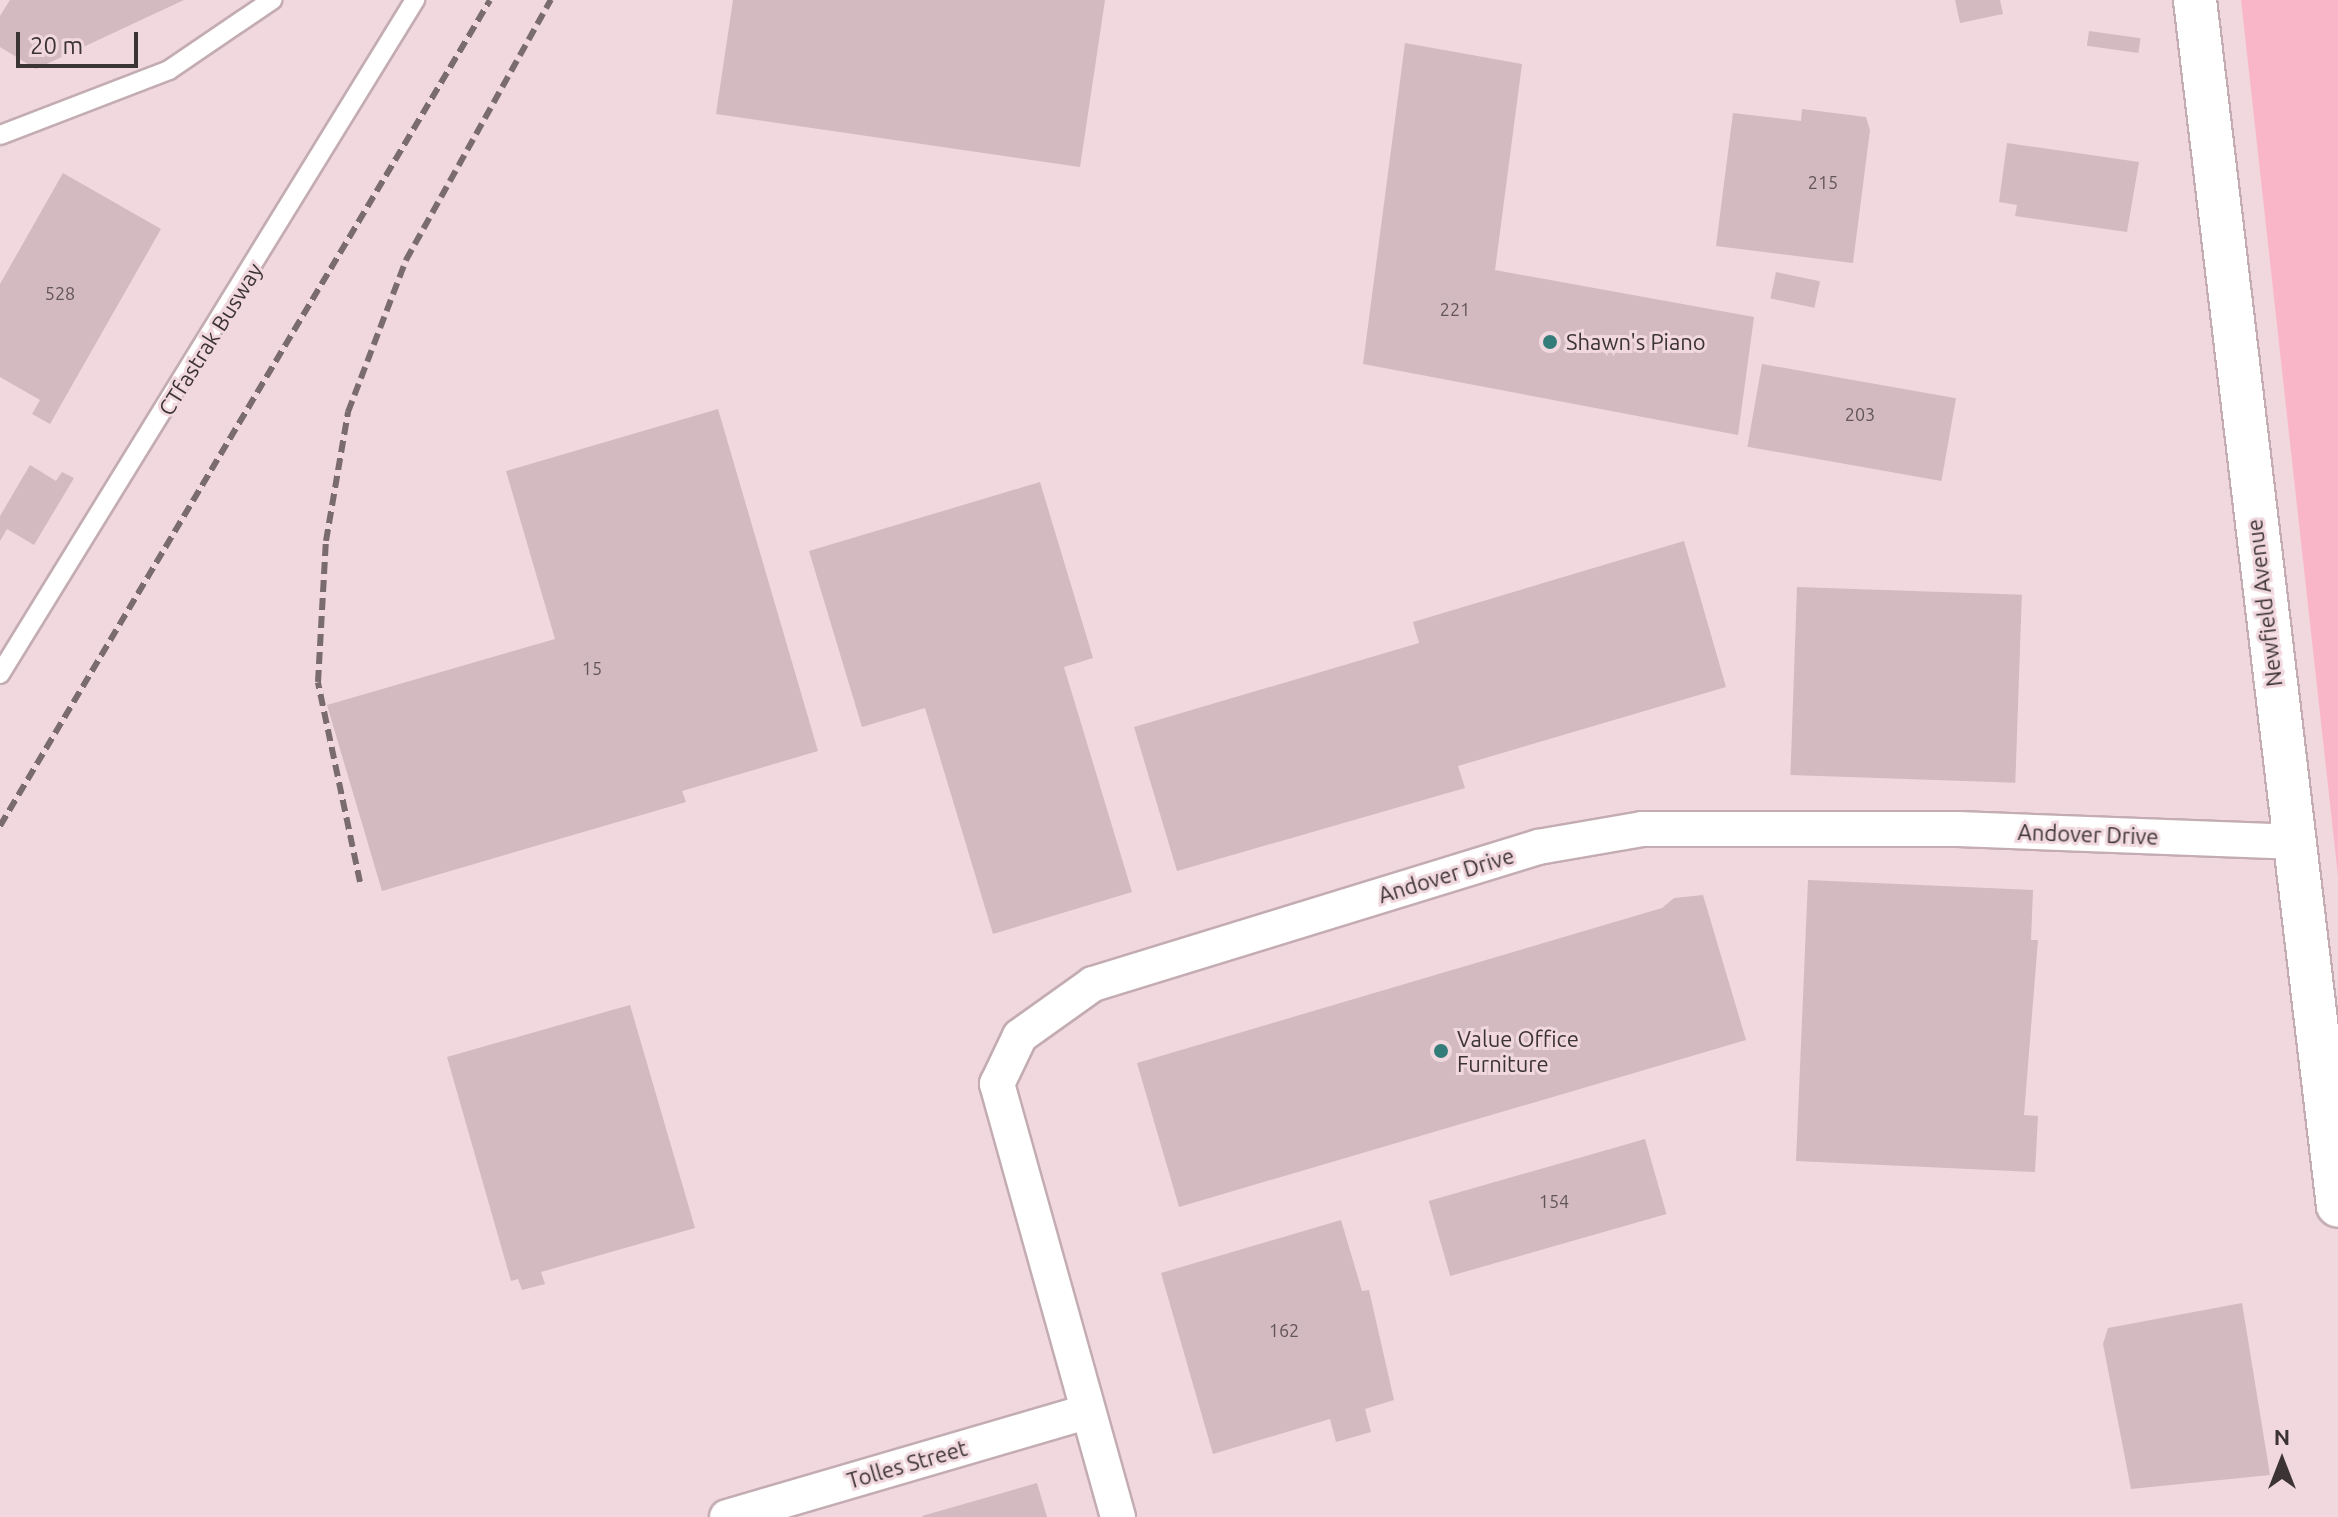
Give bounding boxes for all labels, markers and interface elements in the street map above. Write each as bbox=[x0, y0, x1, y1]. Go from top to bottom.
scale bar bbox=[20, 16, 142, 66]
text: 20 m bbox=[30, 32, 83, 59]
house number: 215 bbox=[1808, 171, 1838, 193]
street label: CTfastrak Busway bbox=[153, 258, 267, 420]
house number: 528 bbox=[45, 282, 75, 304]
house number: 221 bbox=[1440, 298, 1470, 320]
place label: Shawn's Piano bbox=[1566, 329, 1706, 355]
marker: Shawn's Piano bbox=[1541, 333, 1559, 351]
house number: 203 bbox=[1845, 403, 1875, 425]
street label: Newfield Avenue bbox=[2241, 518, 2287, 688]
house number: 15 bbox=[582, 657, 602, 679]
street label: Andover Drive bbox=[2017, 818, 2159, 850]
street label: Andover Drive bbox=[1375, 842, 1517, 908]
place label: Value Office Furniture bbox=[1457, 1025, 1579, 1076]
marker: Value Office Furniture bbox=[1432, 1042, 1450, 1060]
house number: 154 bbox=[1539, 1190, 1569, 1212]
house number: 162 bbox=[1269, 1319, 1299, 1341]
north arrow bbox=[2242, 1421, 2322, 1501]
text: N bbox=[2274, 1424, 2290, 1449]
street label: Tolles Street bbox=[844, 1434, 970, 1494]

